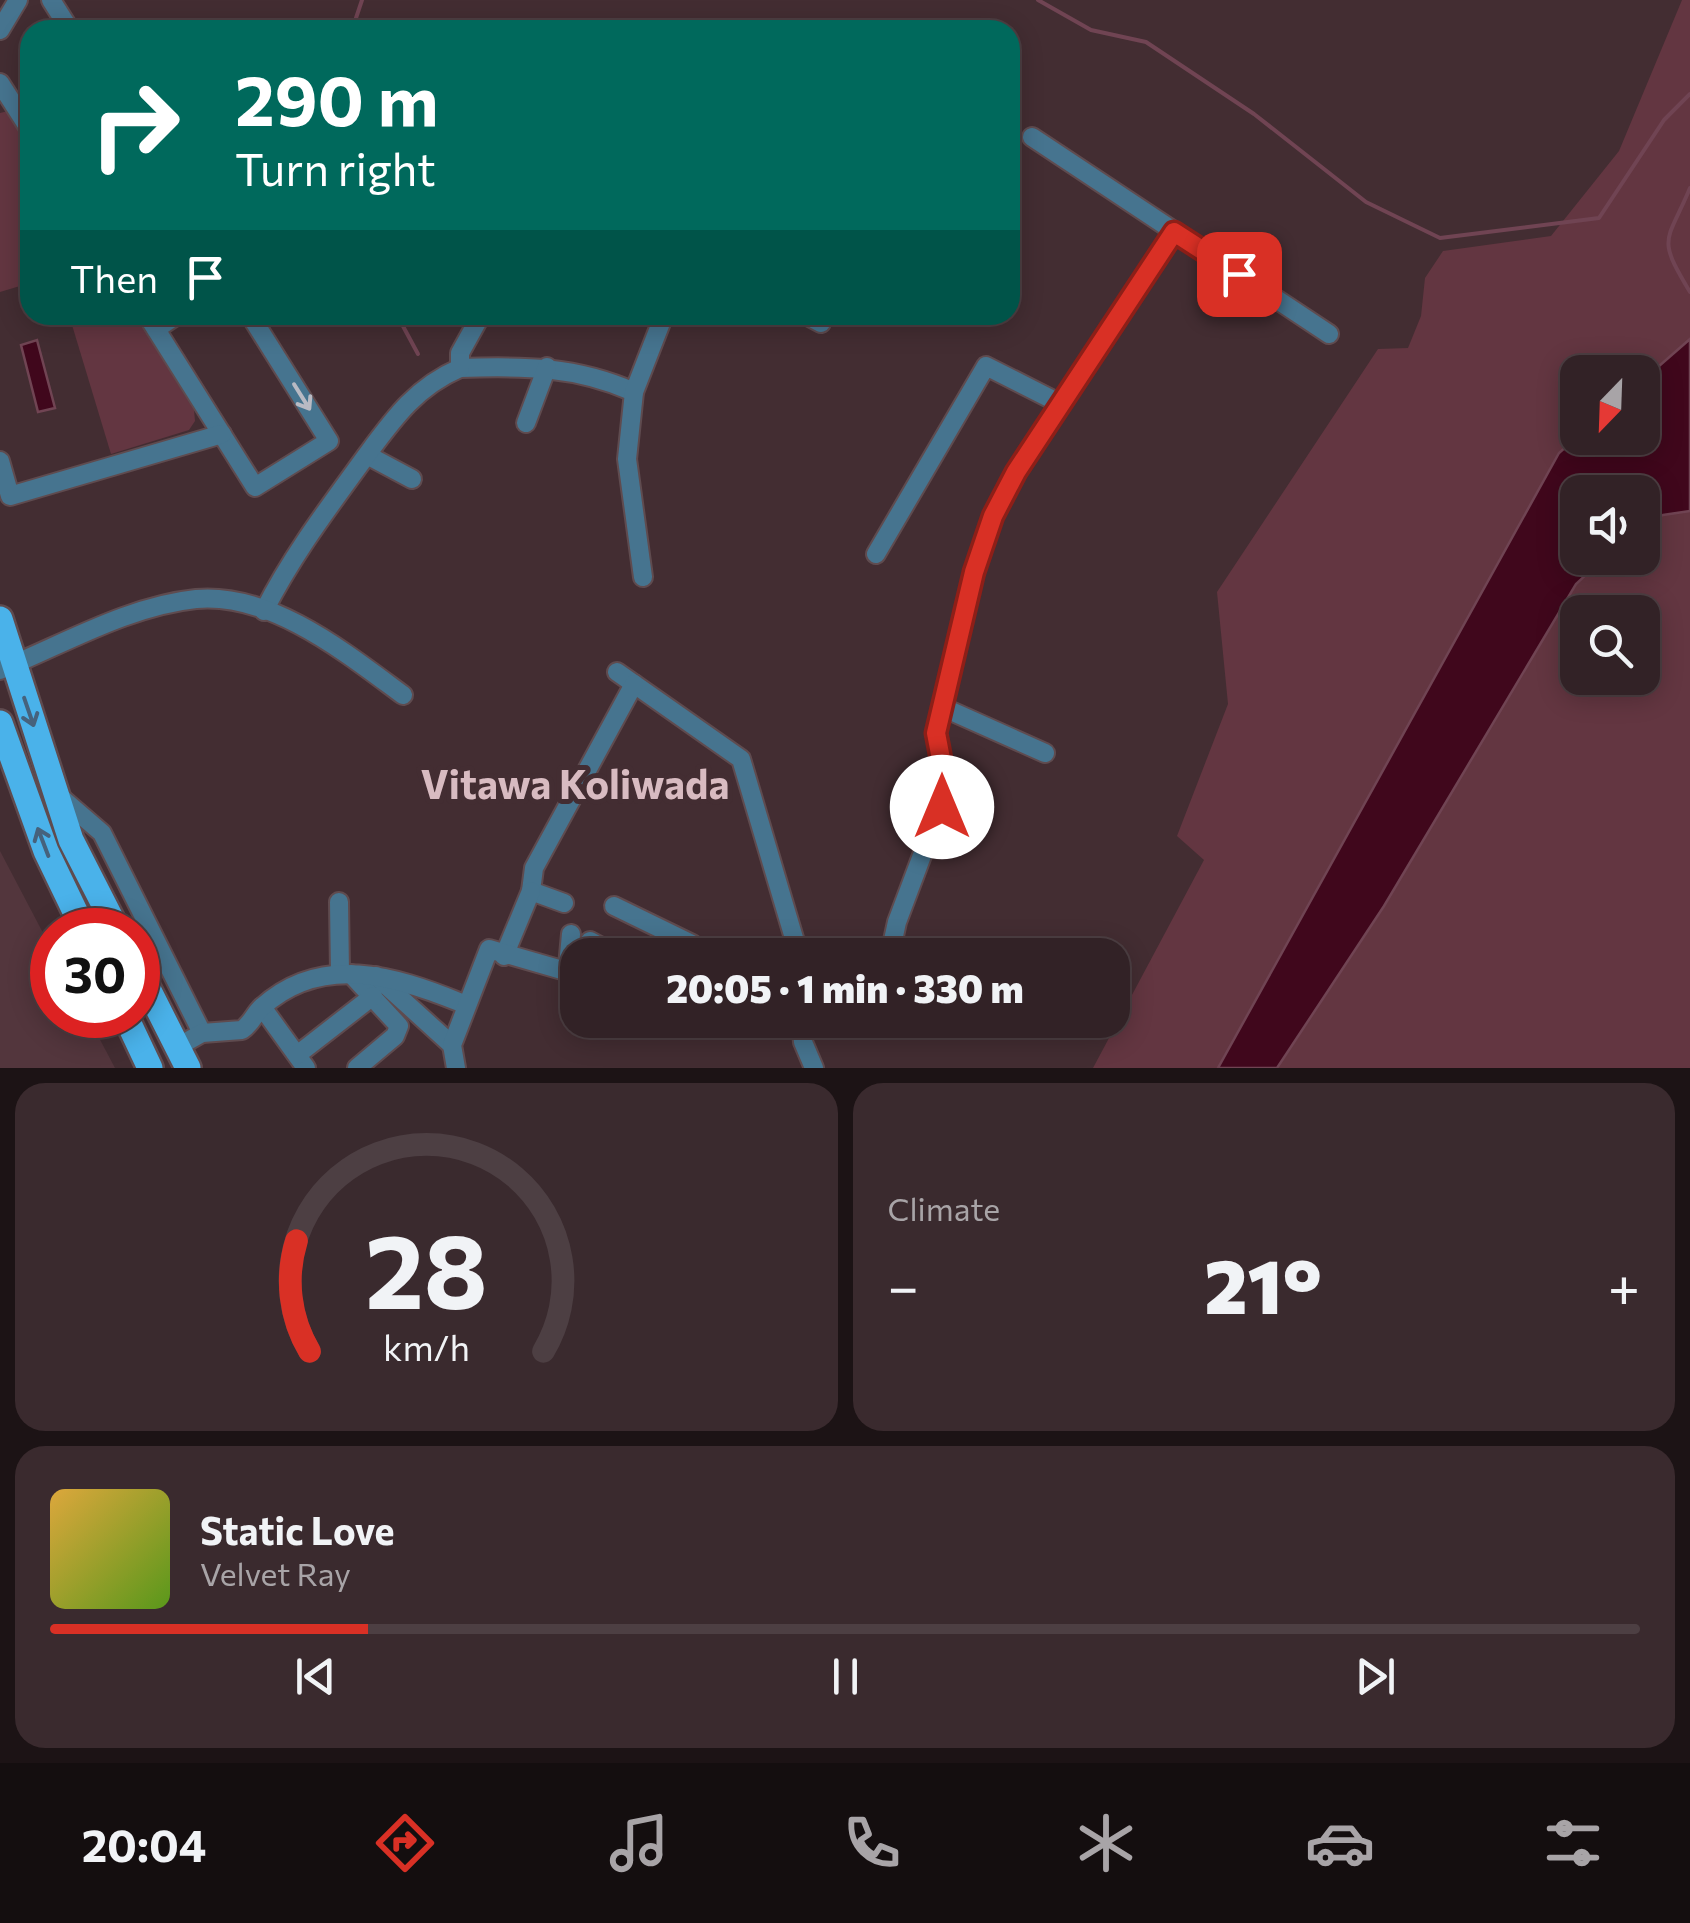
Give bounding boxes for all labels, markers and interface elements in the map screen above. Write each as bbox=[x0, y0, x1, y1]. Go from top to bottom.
text: 290 m bbox=[235, 55, 439, 140]
icon: right bbox=[70, 60, 200, 190]
text: Turn right bbox=[235, 140, 436, 195]
pin bbox=[1197, 232, 1282, 317]
icon: arrive bbox=[1212, 247, 1267, 302]
icon: arrive bbox=[178, 250, 233, 305]
text: Then bbox=[70, 254, 158, 301]
north arrow bbox=[1560, 355, 1660, 455]
map controls bbox=[1560, 355, 1660, 695]
one-way arrow bbox=[291, 383, 312, 411]
button: sound bbox=[1560, 475, 1660, 575]
button: search bbox=[1560, 595, 1660, 695]
one-way arrow bbox=[22, 696, 40, 728]
position arrow bbox=[890, 755, 994, 859]
district label: Vitawa Koliwada bbox=[420, 758, 730, 807]
one-way arrow bbox=[33, 827, 51, 858]
speed limit sign: 30 bbox=[30, 908, 160, 1038]
text: 20:05 · 1 min · 330 m bbox=[666, 964, 1024, 1011]
text: Climate bbox=[888, 1188, 1000, 1228]
text: 28 bbox=[365, 1203, 488, 1330]
text: 21° bbox=[1204, 1238, 1322, 1329]
text: − bbox=[888, 1251, 919, 1318]
text: + bbox=[1608, 1251, 1640, 1318]
text: km/h bbox=[383, 1325, 470, 1368]
text: Static Love bbox=[200, 1506, 395, 1553]
text: Velvet Ray bbox=[200, 1553, 351, 1593]
icon: previous bbox=[288, 1649, 343, 1704]
icon: pause bbox=[818, 1649, 873, 1704]
icon: next bbox=[1348, 1649, 1403, 1704]
icon: directions bbox=[370, 1808, 440, 1878]
icon: music bbox=[604, 1808, 674, 1878]
icon: phone bbox=[837, 1808, 907, 1878]
icon: climate bbox=[1071, 1808, 1141, 1878]
icon: car bbox=[1305, 1808, 1375, 1878]
icon: filters bbox=[1538, 1808, 1608, 1878]
text: 20:04 bbox=[82, 1816, 206, 1871]

